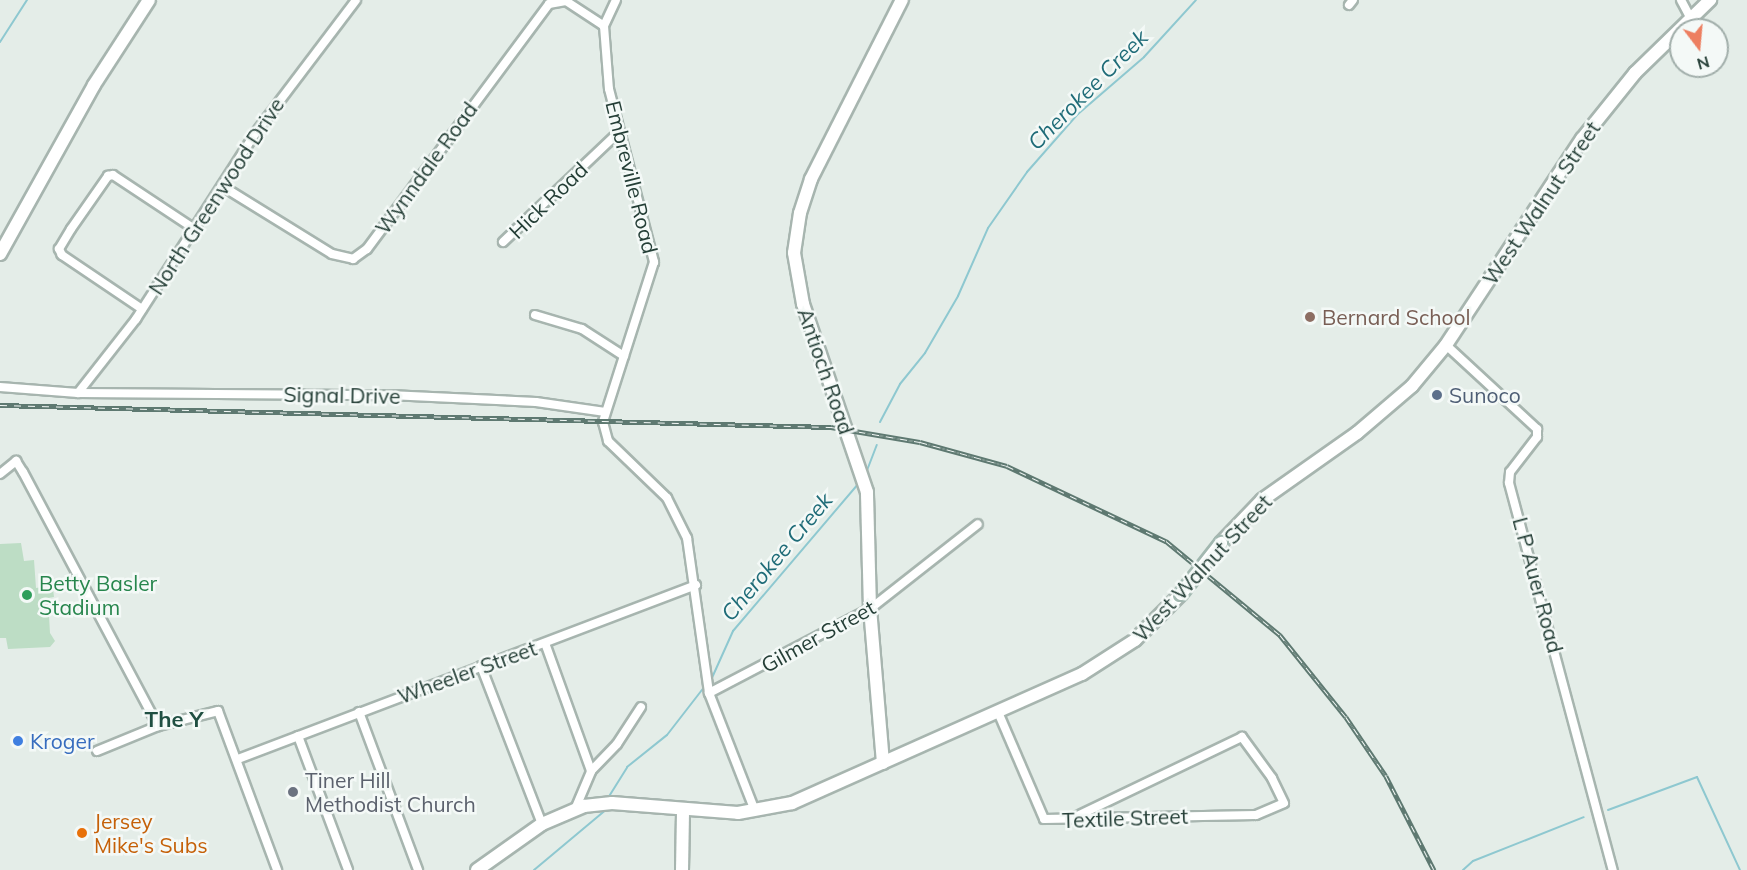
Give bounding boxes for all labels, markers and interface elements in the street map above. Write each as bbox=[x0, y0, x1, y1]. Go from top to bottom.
north arrow bbox=[1669, 18, 1729, 78]
water label: Cherokee Creek bbox=[1022, 24, 1154, 156]
text: N bbox=[1695, 52, 1712, 75]
street label: North Greenwood Drive bbox=[143, 93, 289, 299]
street label: Wynndale Road bbox=[370, 97, 482, 239]
street label: Embreville Road bbox=[601, 98, 663, 256]
street label: West Walnut Street bbox=[1477, 116, 1605, 290]
street label: Hick Road bbox=[504, 156, 592, 244]
place label: Bernard School bbox=[1322, 304, 1471, 330]
street label: Antioch Road bbox=[793, 305, 859, 437]
marker: Bernard School bbox=[1303, 310, 1317, 324]
street label: Signal Drive bbox=[283, 381, 401, 409]
place label: Sunoco bbox=[1449, 382, 1521, 408]
marker: Sunoco bbox=[1430, 388, 1444, 402]
water label: Cherokee Creek bbox=[716, 488, 838, 626]
street label: West Walnut Street bbox=[1127, 489, 1277, 647]
street label: L P Auer Road bbox=[1508, 514, 1568, 656]
place label: Betty Basler Stadium bbox=[39, 570, 157, 620]
marker: Betty Basler Stadium bbox=[20, 588, 34, 602]
street label: Gilmer Street bbox=[757, 594, 879, 678]
street label: Wheeler Street bbox=[394, 635, 540, 709]
district label: The Y bbox=[145, 707, 203, 733]
place label: Kroger bbox=[30, 728, 95, 754]
marker: Kroger bbox=[11, 734, 25, 748]
place label: Tiner Hill Methodist Church bbox=[305, 767, 476, 817]
marker: Tiner Hill Methodist Church bbox=[286, 785, 300, 799]
street label: Textile Street bbox=[1062, 803, 1188, 833]
place label: Jersey Mike's Subs bbox=[94, 808, 208, 858]
marker: Jersey Mike's Subs bbox=[75, 826, 89, 840]

